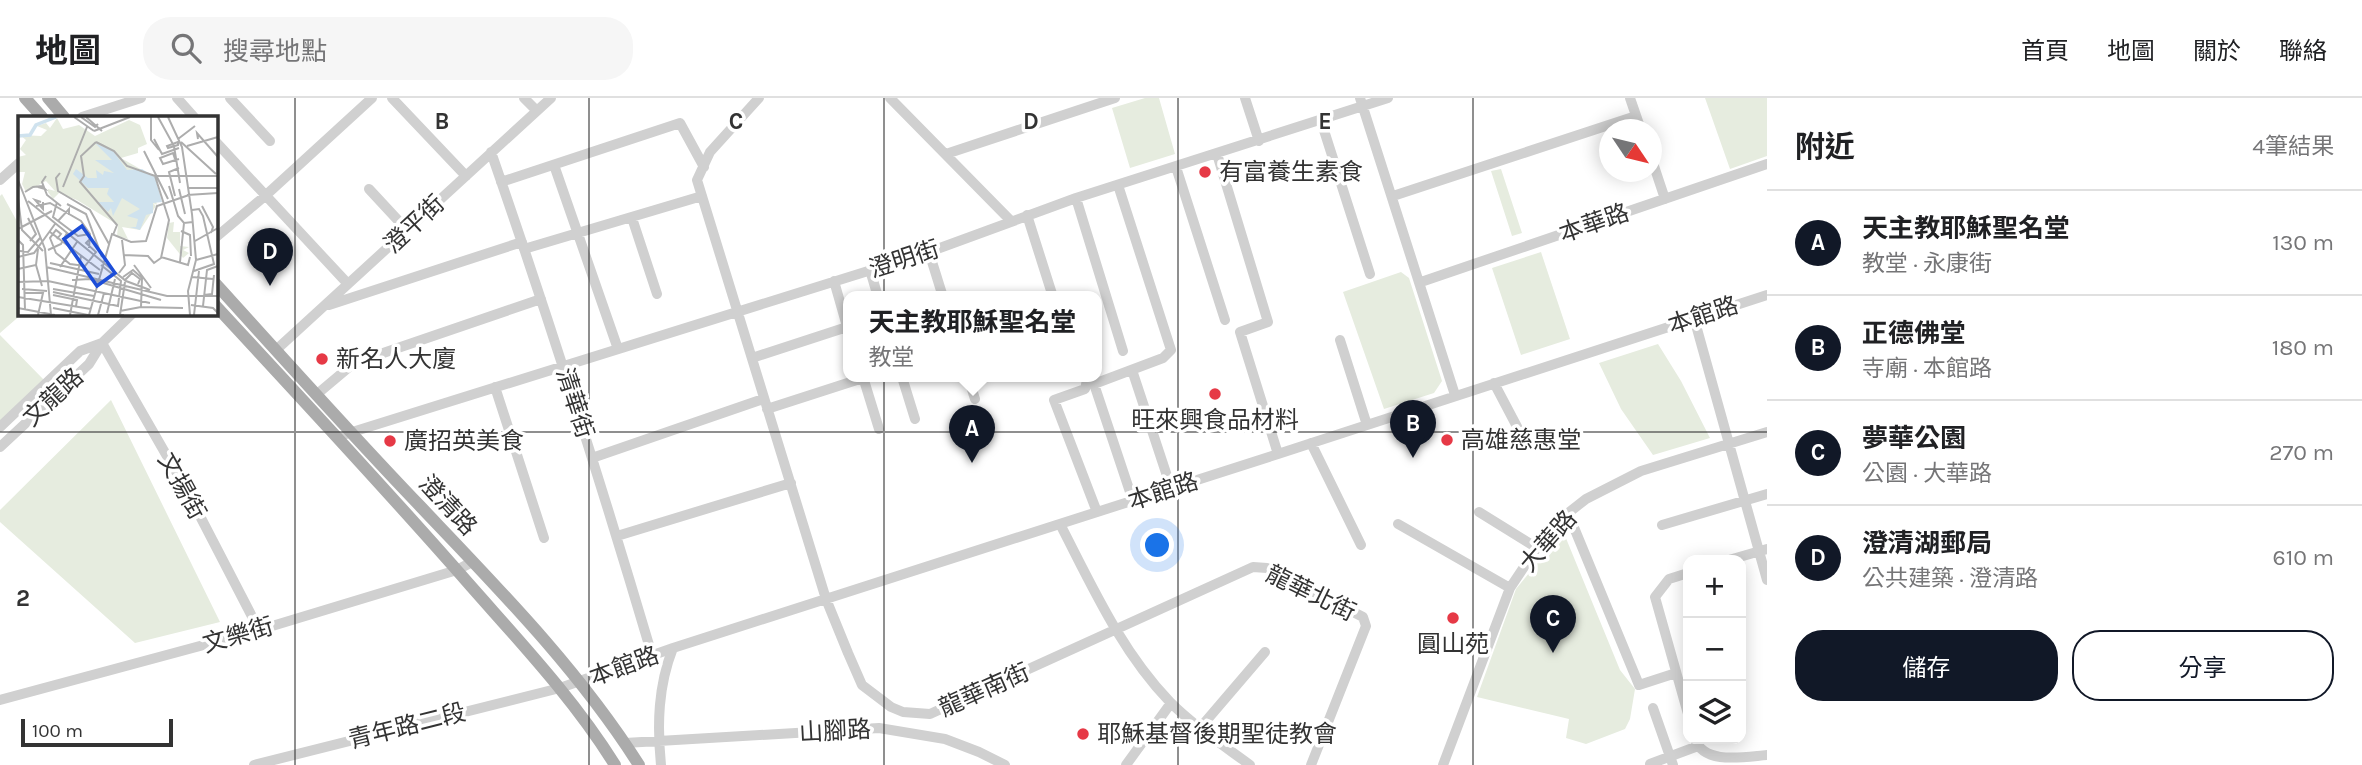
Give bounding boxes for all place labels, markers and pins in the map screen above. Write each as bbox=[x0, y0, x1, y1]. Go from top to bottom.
place label: 有富養生素食 bbox=[1219, 158, 1363, 186]
marker: 有富養生素食 bbox=[1197, 164, 1213, 180]
pin: D bbox=[247, 228, 293, 286]
place label: 新名人大廈 bbox=[336, 345, 456, 373]
marker: 新名人大廈 bbox=[314, 351, 330, 367]
marker: 旺來興食品材料 bbox=[1207, 386, 1223, 402]
pin: B bbox=[1390, 400, 1436, 458]
pin: A bbox=[949, 405, 995, 463]
place label: 旺來興食品材料 bbox=[1131, 406, 1299, 434]
place label: 高雄慈惠堂 bbox=[1461, 426, 1581, 454]
place label: 廣招英美食 bbox=[404, 427, 524, 455]
marker: 高雄慈惠堂 bbox=[1439, 432, 1455, 448]
marker: 廣招英美食 bbox=[382, 433, 398, 449]
pin: C bbox=[1530, 595, 1576, 653]
marker: 圓山苑 bbox=[1445, 610, 1461, 626]
place label: 圓山苑 bbox=[1417, 630, 1489, 658]
place label: 耶穌基督後期聖徒教會 bbox=[1097, 720, 1337, 748]
marker: 耶穌基督後期聖徒教會 bbox=[1075, 726, 1091, 742]

